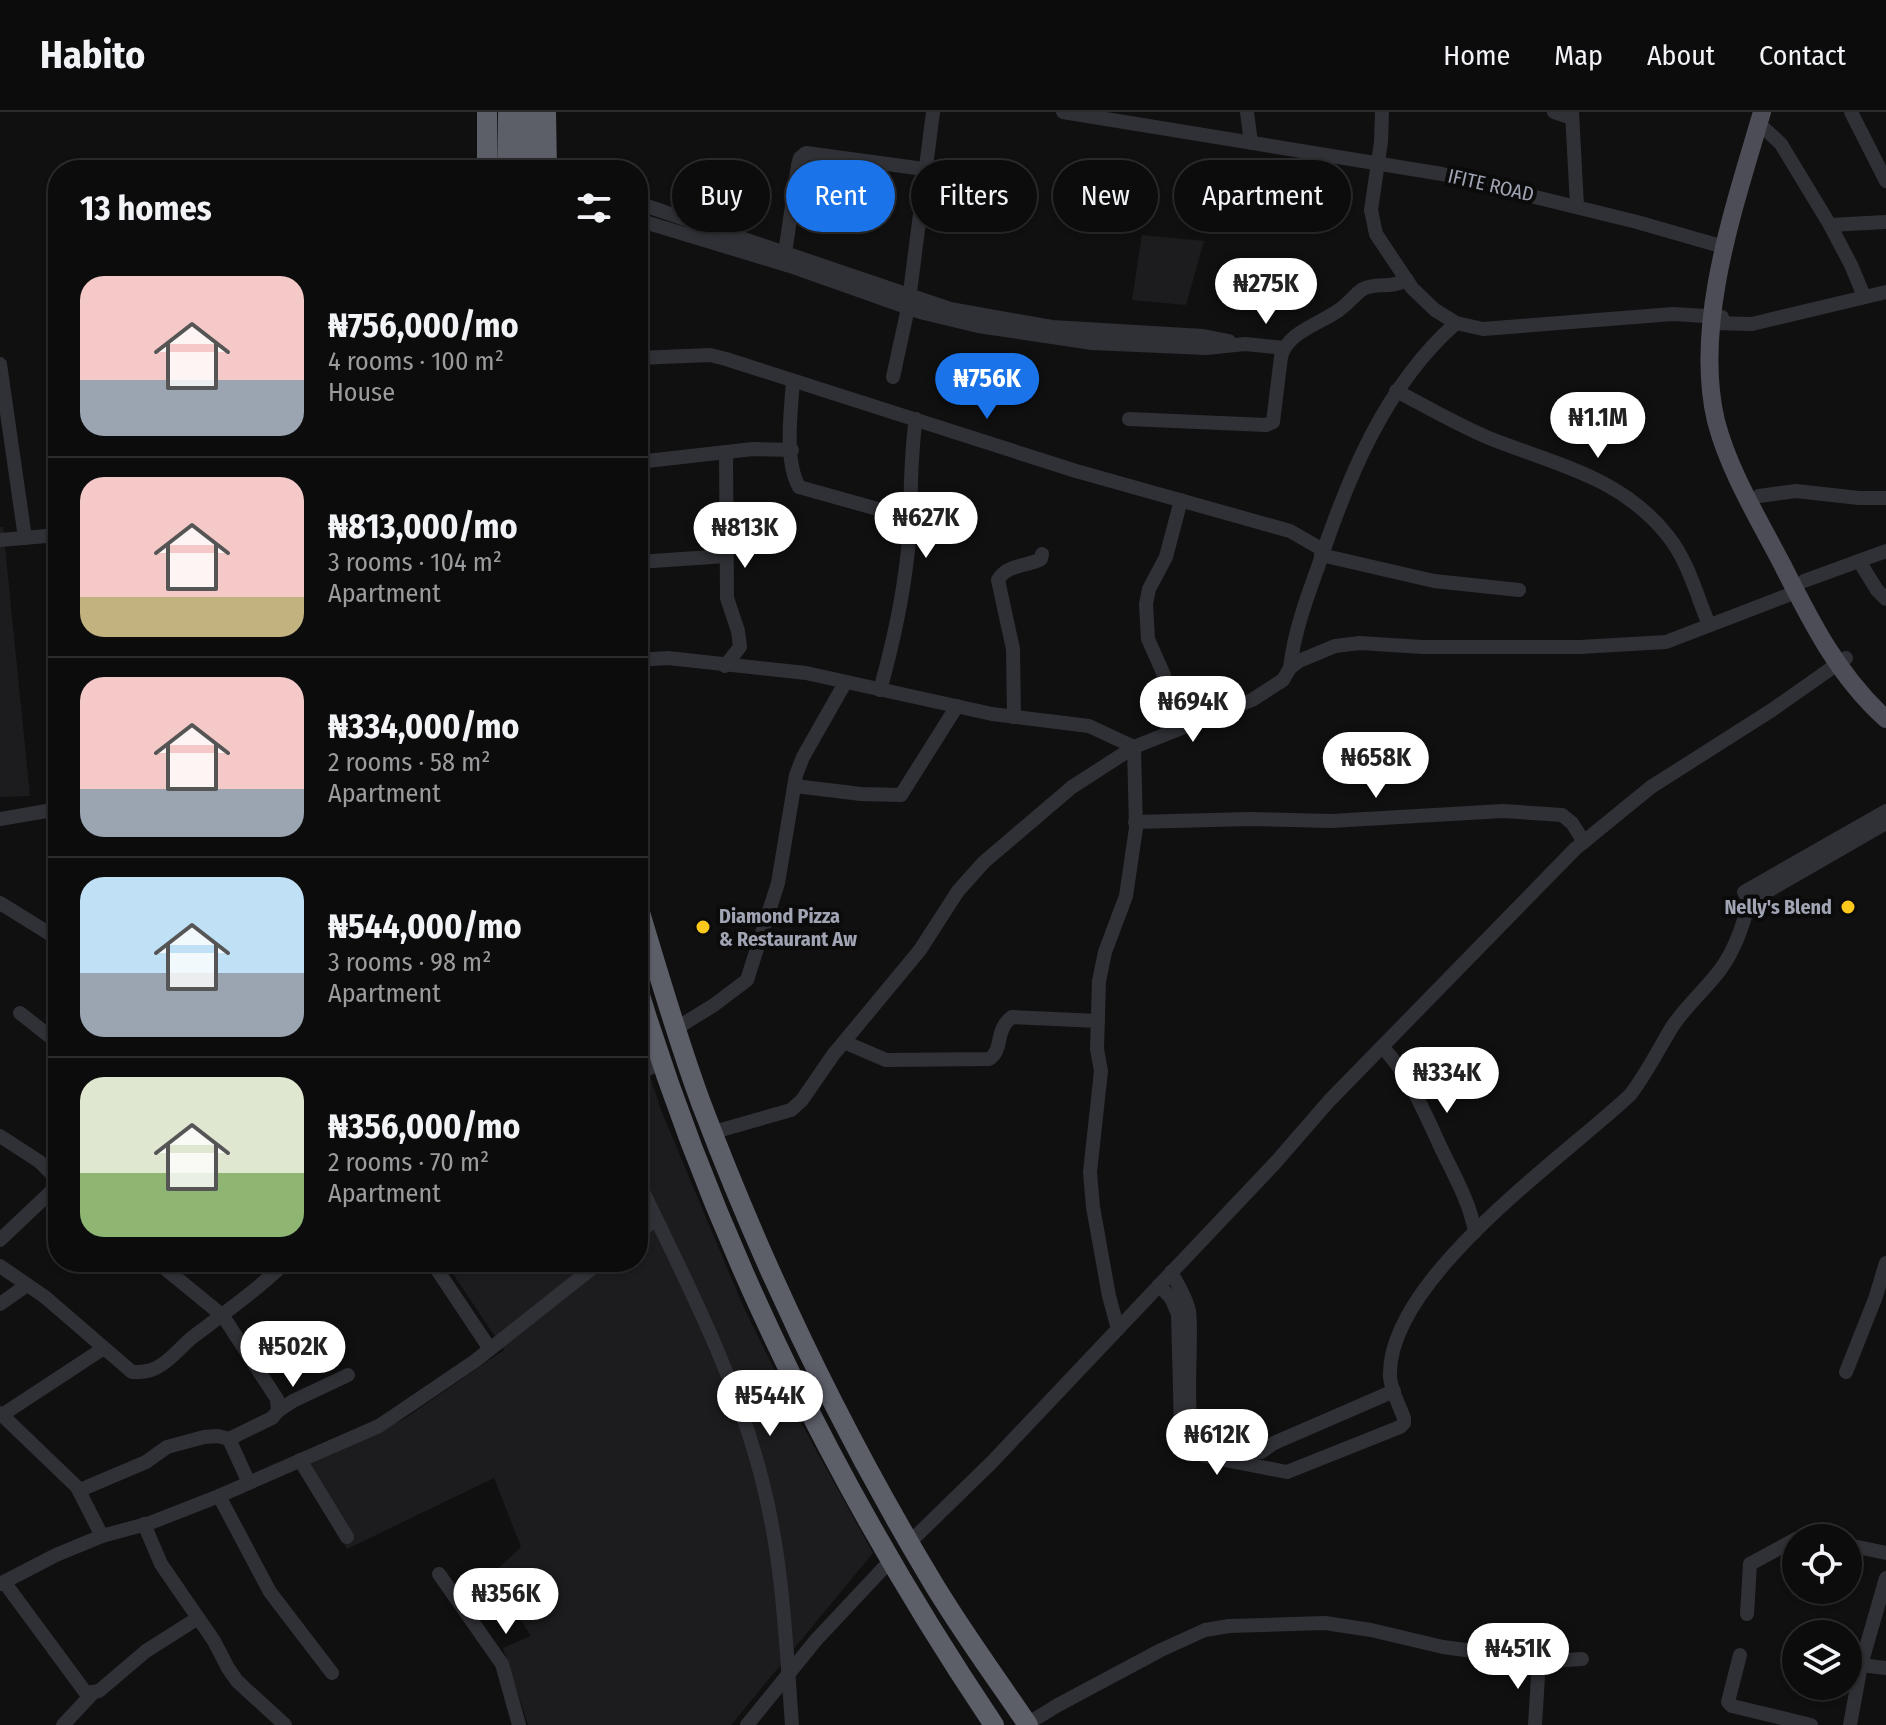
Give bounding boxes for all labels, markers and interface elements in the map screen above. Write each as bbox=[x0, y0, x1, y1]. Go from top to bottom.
text: Habito bbox=[40, 32, 145, 78]
text: Home bbox=[1443, 39, 1510, 72]
text: Map bbox=[1554, 39, 1603, 72]
text: About bbox=[1647, 39, 1715, 72]
text: Contact bbox=[1759, 39, 1846, 72]
chip: Buy bbox=[672, 160, 770, 232]
chip: Rent bbox=[786, 160, 895, 232]
chip: Filters bbox=[911, 160, 1037, 232]
chip: New bbox=[1053, 160, 1158, 232]
chip: Apartment bbox=[1174, 160, 1351, 232]
street label: IFITE ROAD bbox=[1446, 163, 1536, 207]
icon: filters bbox=[572, 186, 616, 230]
text: 13 homes bbox=[80, 188, 212, 229]
pin: ₦275K bbox=[1210, 258, 1322, 326]
text: ₦275K bbox=[1233, 268, 1299, 299]
text: ₦756,000/mo bbox=[328, 305, 519, 346]
icon: home bbox=[144, 308, 240, 404]
text: 4 rooms · 100 m² bbox=[328, 346, 504, 377]
pin: ₦756K bbox=[931, 353, 1043, 421]
text: ₦756K bbox=[953, 363, 1021, 394]
text: House bbox=[328, 377, 395, 408]
pin: ₦1.1M bbox=[1542, 392, 1654, 460]
text: ₦1.1M bbox=[1568, 402, 1628, 433]
pin: ₦627K bbox=[870, 492, 982, 560]
pin: ₦813K bbox=[689, 502, 801, 570]
text: ₦627K bbox=[893, 502, 959, 533]
text: ₦813,000/mo bbox=[328, 506, 518, 547]
icon: home bbox=[144, 509, 240, 605]
text: ₦813K bbox=[712, 512, 778, 543]
text: 3 rooms · 104 m² bbox=[328, 547, 502, 578]
text: Apartment bbox=[328, 578, 441, 609]
pin: ₦694K bbox=[1137, 676, 1249, 744]
text: ₦694K bbox=[1158, 686, 1228, 717]
text: ₦334,000/mo bbox=[328, 706, 520, 747]
icon: home bbox=[144, 709, 240, 805]
pin: ₦658K bbox=[1320, 732, 1432, 800]
text: ₦658K bbox=[1341, 742, 1411, 773]
text: 2 rooms · 58 m² bbox=[328, 747, 490, 778]
text: Apartment bbox=[328, 778, 441, 809]
place label: Nelly's Blend bbox=[1724, 895, 1832, 919]
marker: Nelly's Blend bbox=[1839, 898, 1857, 916]
place label: Diamond Pizza & Restaurant Aw bbox=[719, 904, 857, 951]
text: ₦544,000/mo bbox=[328, 906, 522, 947]
icon: home bbox=[144, 909, 240, 1005]
marker: Diamond Pizza & Restaurant Aw bbox=[694, 918, 712, 936]
text: 3 rooms · 98 m² bbox=[328, 947, 491, 978]
text: Apartment bbox=[328, 978, 441, 1009]
pin: ₦334K bbox=[1391, 1047, 1503, 1115]
text: ₦334K bbox=[1413, 1057, 1481, 1088]
text: ₦356,000/mo bbox=[328, 1106, 521, 1147]
icon: home bbox=[144, 1109, 240, 1205]
text: 2 rooms · 70 m² bbox=[328, 1147, 489, 1178]
text: Apartment bbox=[328, 1178, 441, 1209]
pin: ₦502K bbox=[237, 1321, 349, 1389]
text: ₦502K bbox=[258, 1331, 328, 1362]
pin: ₦544K bbox=[714, 1370, 826, 1438]
text: ₦544K bbox=[735, 1380, 805, 1411]
pin: ₦612K bbox=[1161, 1409, 1273, 1477]
text: ₦612K bbox=[1184, 1419, 1250, 1450]
map controls bbox=[1782, 1524, 1862, 1700]
button: locate bbox=[1782, 1524, 1862, 1604]
pin: ₦356K bbox=[450, 1568, 562, 1636]
text: ₦356K bbox=[471, 1578, 541, 1609]
button: layers bbox=[1782, 1620, 1862, 1700]
pin: ₦451K bbox=[1462, 1623, 1574, 1691]
text: ₦451K bbox=[1485, 1633, 1551, 1664]

